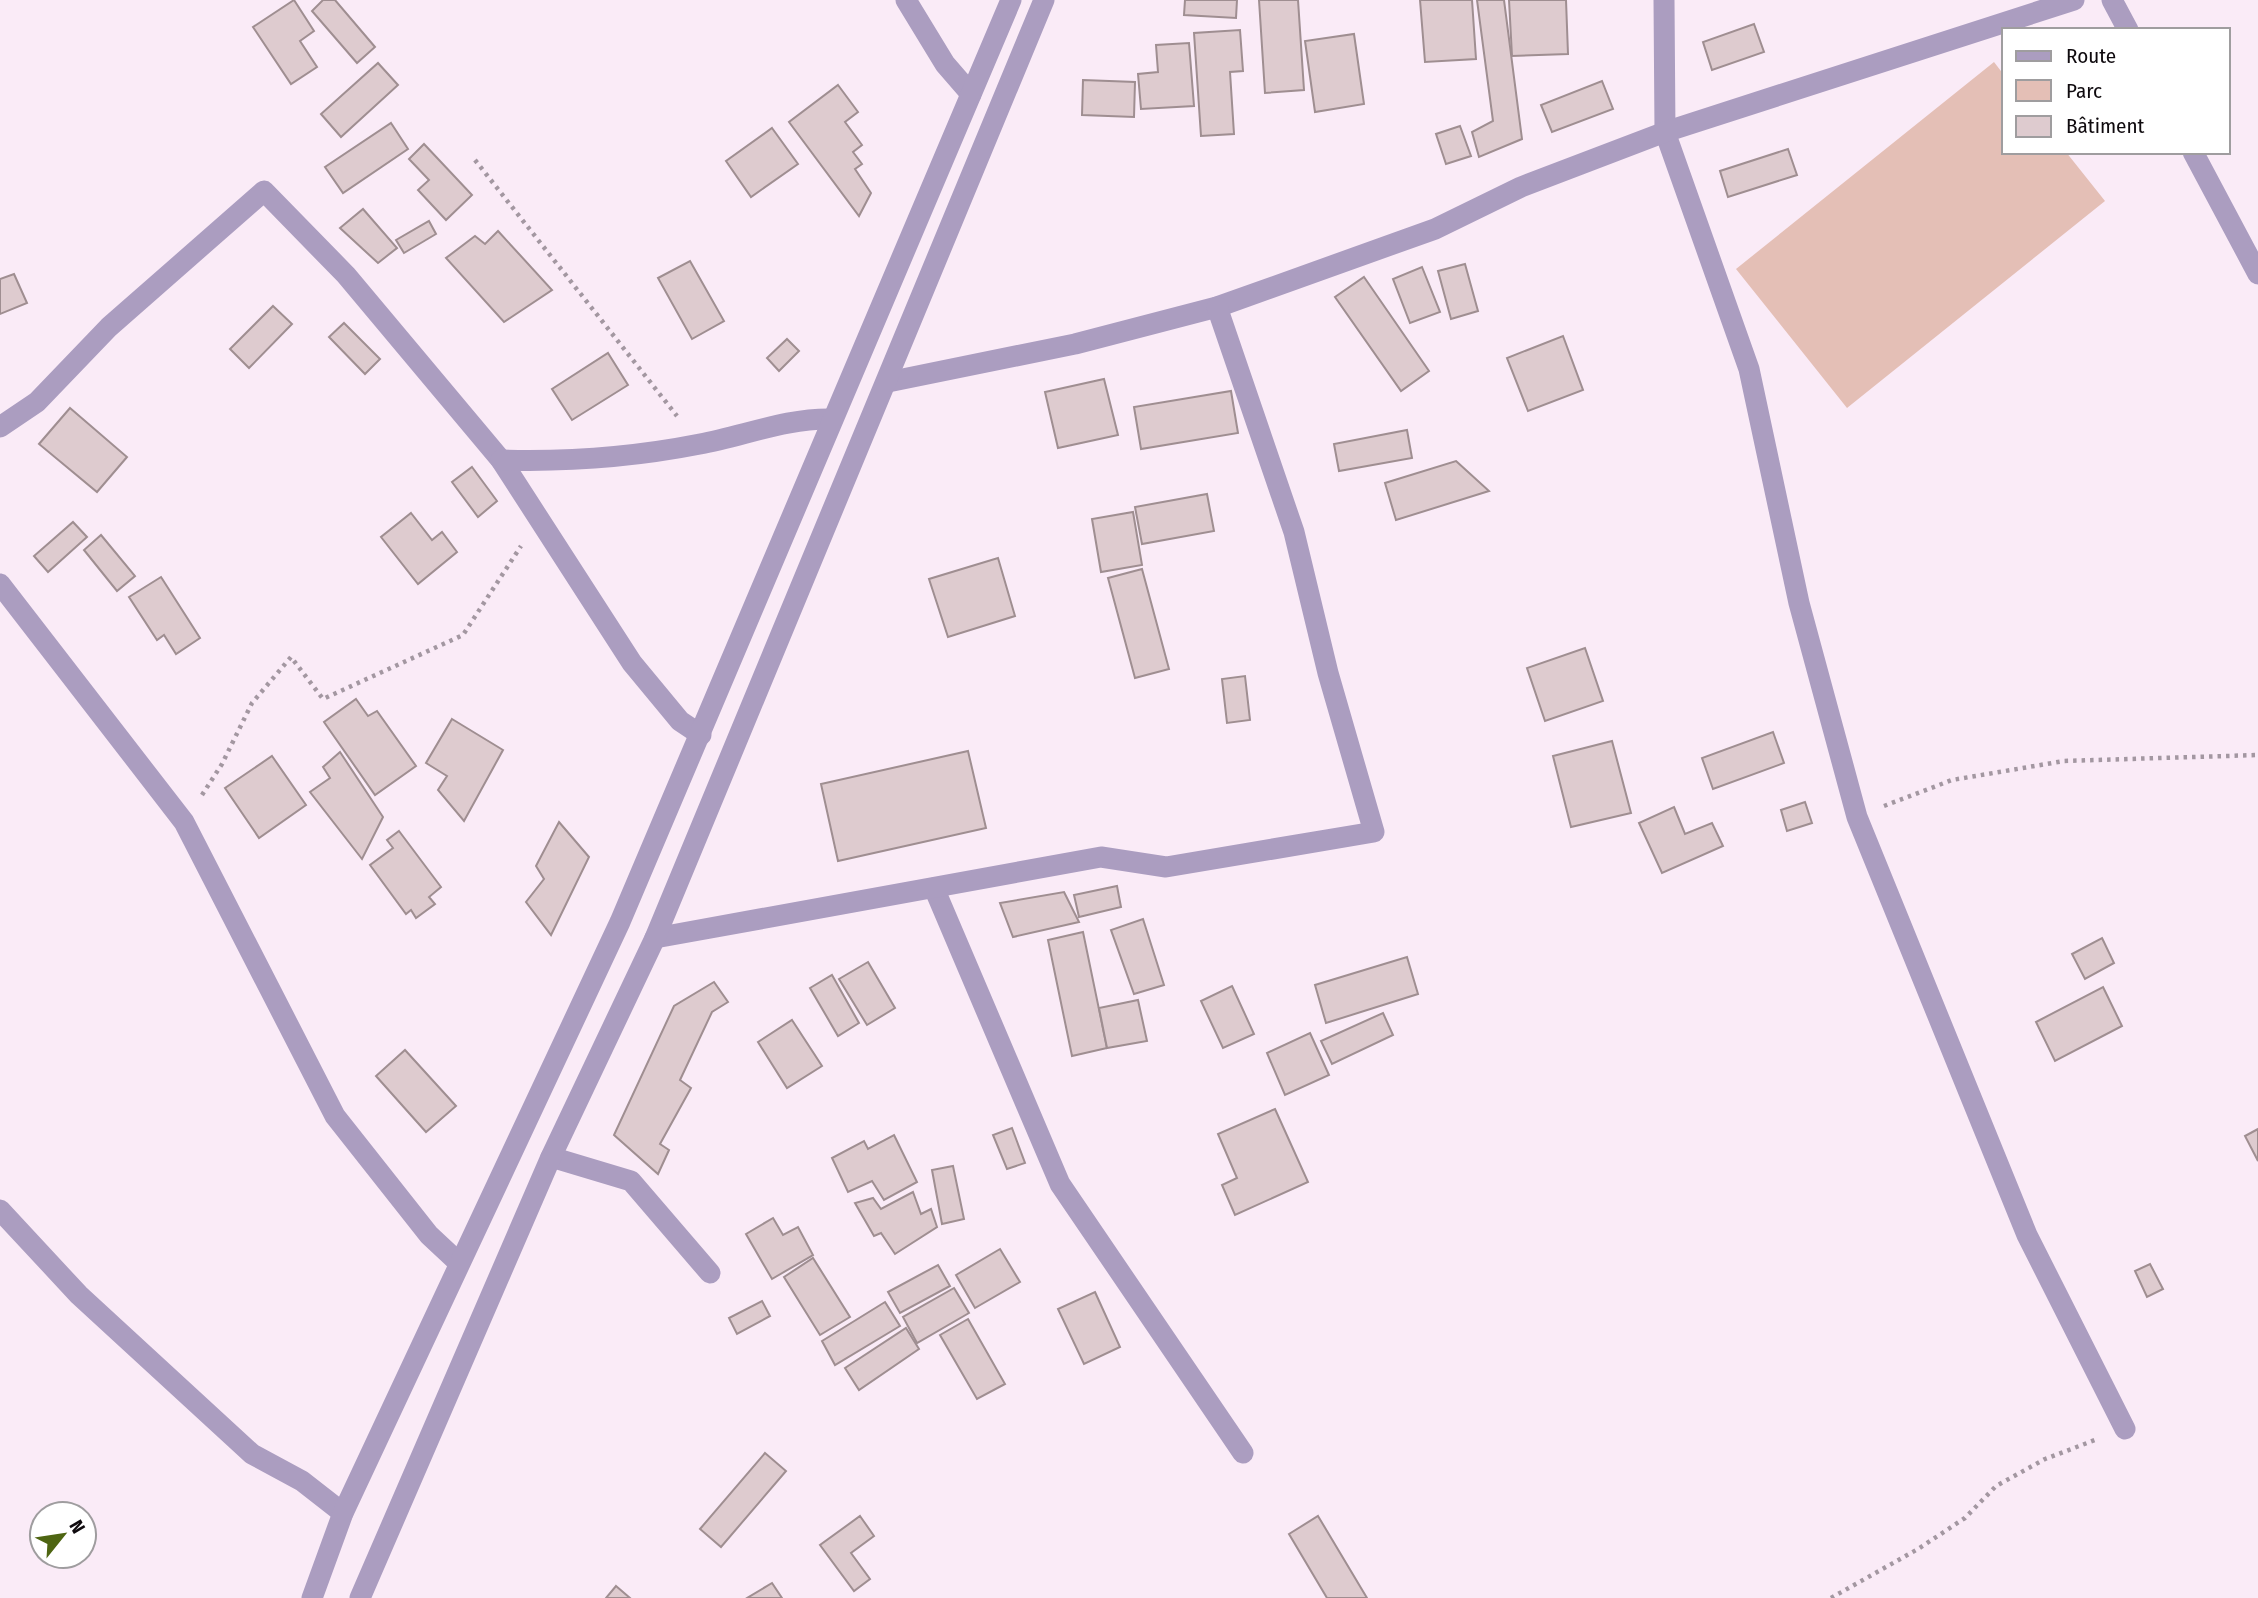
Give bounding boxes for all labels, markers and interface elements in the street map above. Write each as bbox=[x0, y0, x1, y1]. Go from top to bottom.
legend bbox=[2002, 28, 2230, 154]
text: Route bbox=[2066, 43, 2116, 69]
text: Parc bbox=[2066, 78, 2102, 104]
text: Bâtiment bbox=[2066, 113, 2145, 139]
north arrow bbox=[28, 1500, 98, 1570]
text: N bbox=[64, 1516, 90, 1537]

